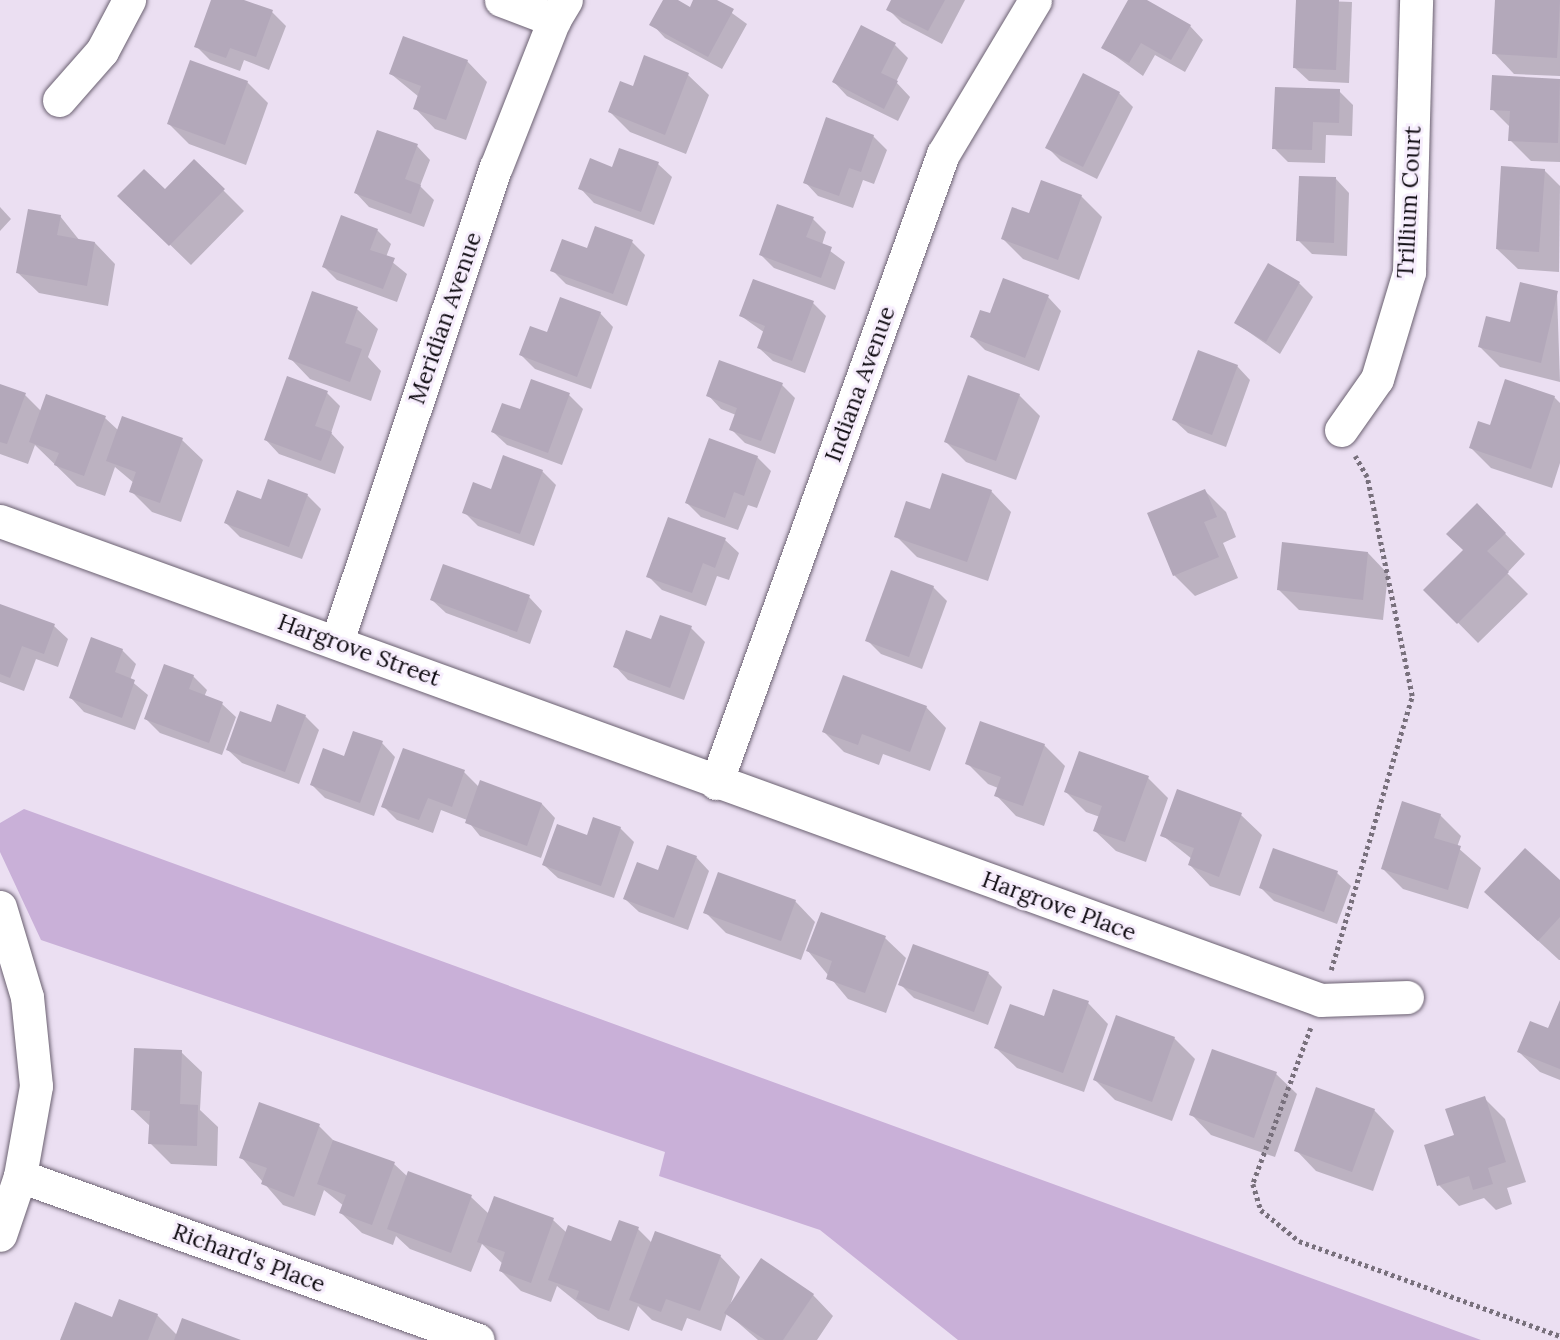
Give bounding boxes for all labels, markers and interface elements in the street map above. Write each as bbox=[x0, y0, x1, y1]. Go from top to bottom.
street label: Trillium Court bbox=[1391, 125, 1427, 279]
street label: Meridian Avenue bbox=[403, 228, 487, 408]
street label: Indiana Avenue bbox=[819, 302, 901, 466]
street label: Hargrove Street bbox=[274, 608, 444, 692]
street label: Hargrove Place bbox=[978, 865, 1140, 947]
street label: Richard's Place bbox=[169, 1218, 329, 1298]

